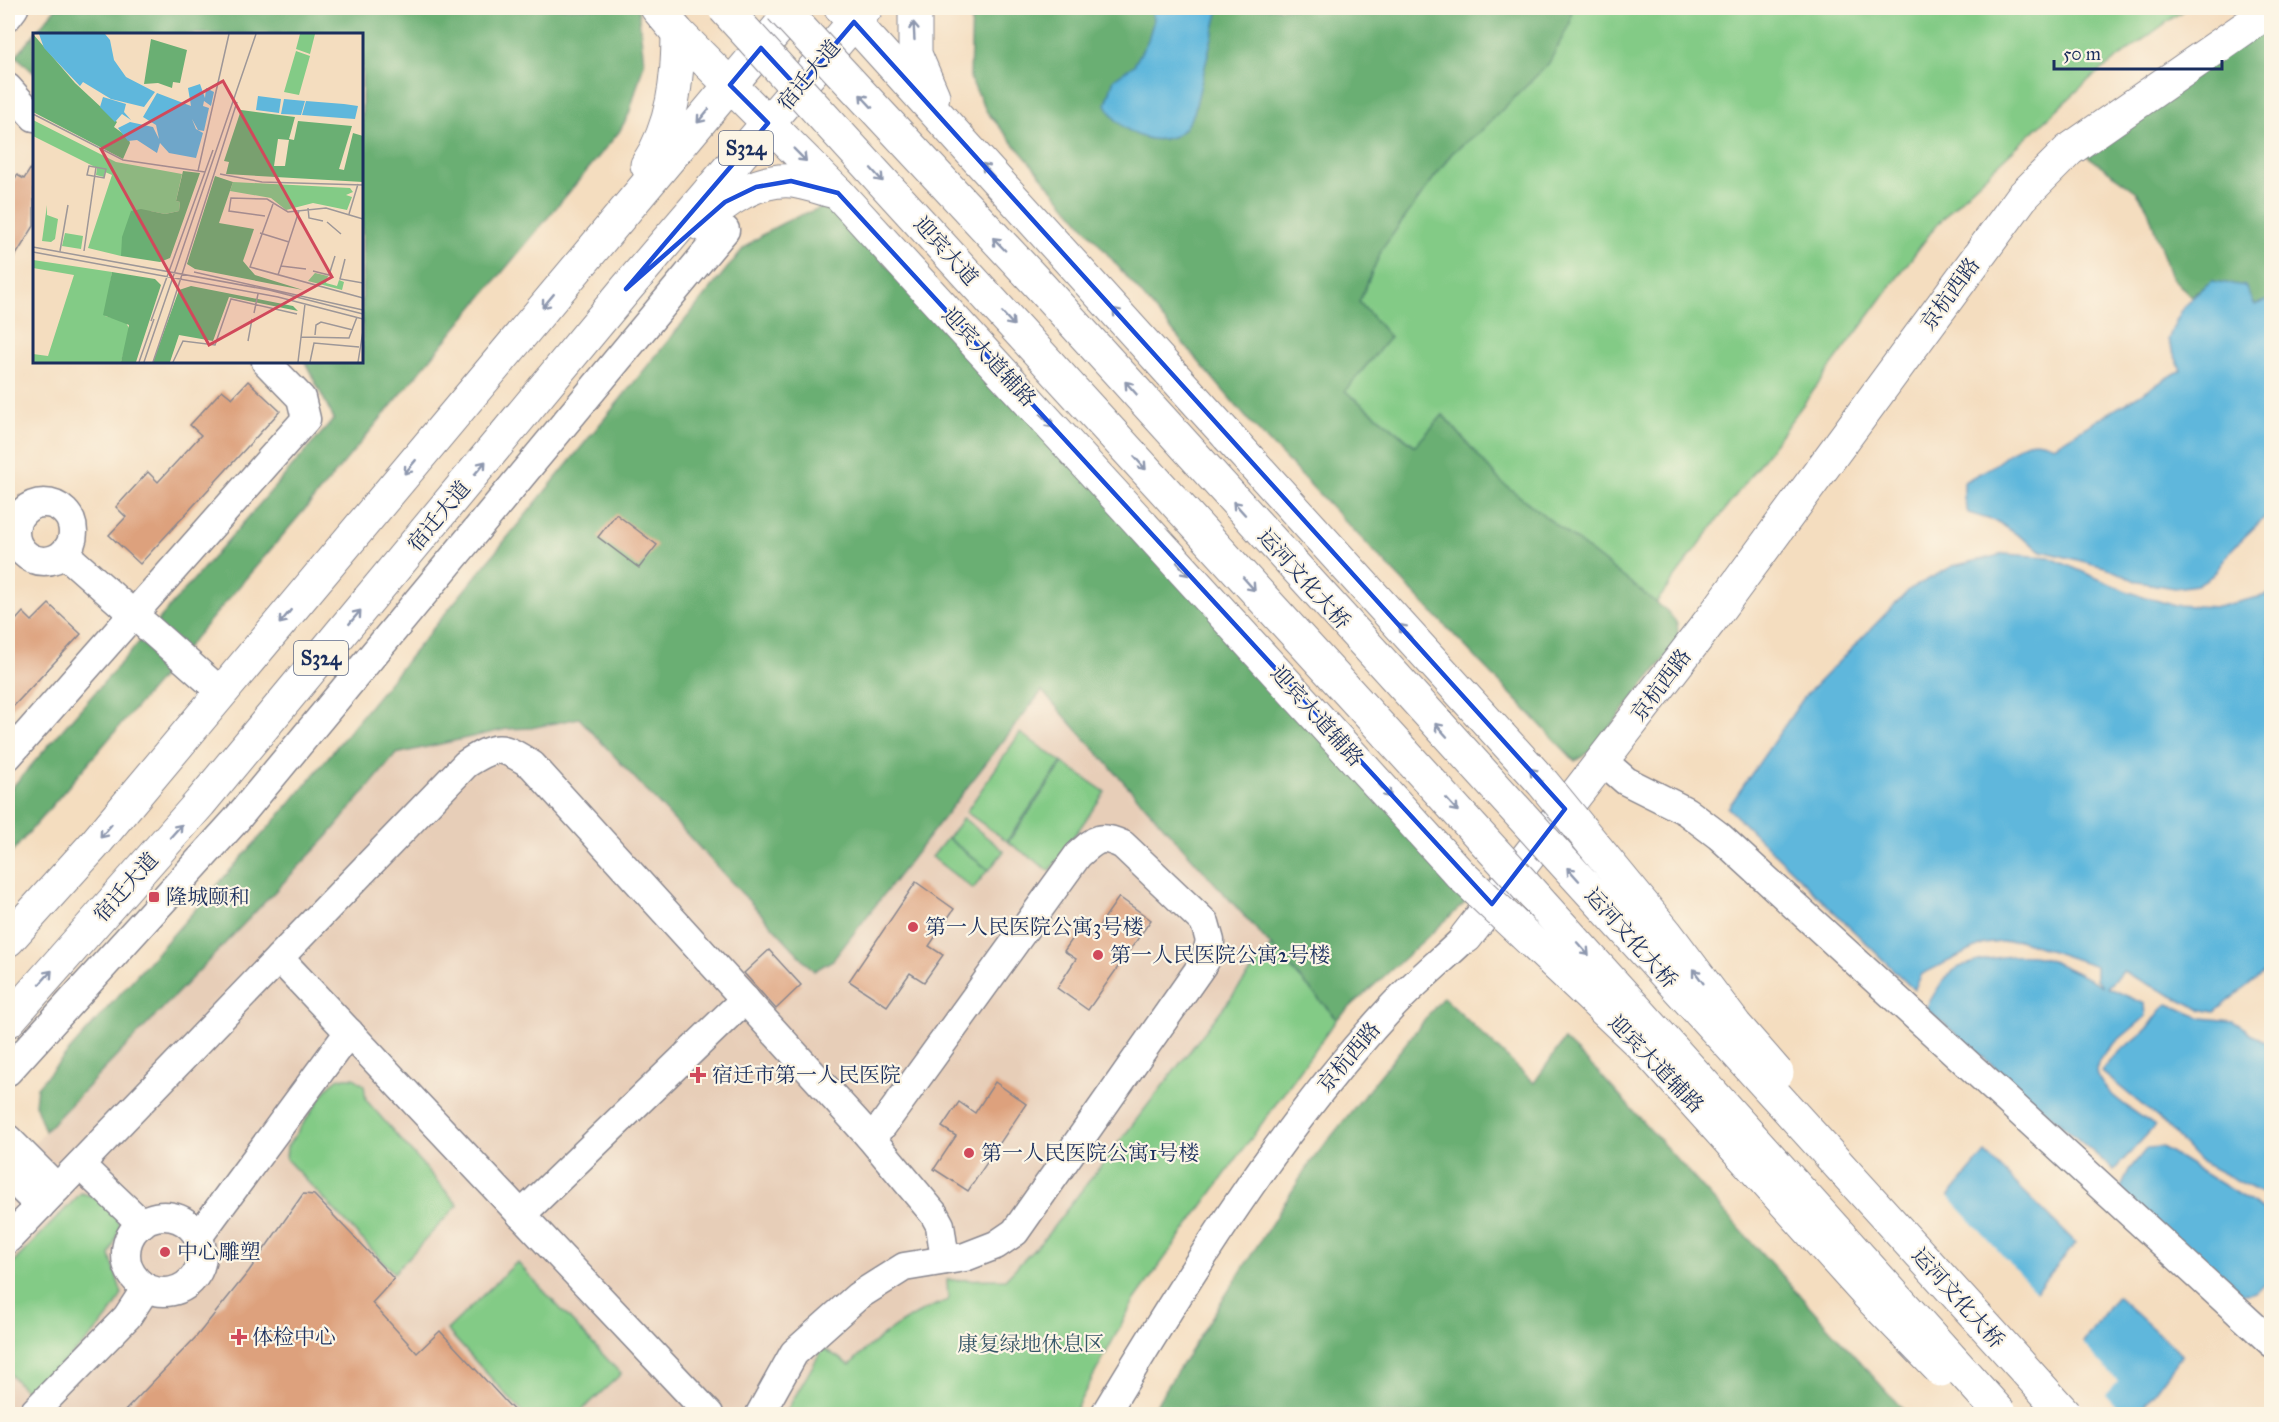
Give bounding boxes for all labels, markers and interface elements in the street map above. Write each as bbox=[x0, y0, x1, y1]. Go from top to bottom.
one-way arrow bbox=[908, 22, 919, 41]
inset map bbox=[33, 33, 363, 363]
scale bar bbox=[2054, 33, 2222, 71]
street label: 宿迁大道 bbox=[772, 34, 846, 116]
text: 50 m bbox=[2063, 43, 2101, 65]
one-way arrow bbox=[859, 93, 873, 108]
one-way arrow bbox=[696, 108, 710, 123]
road number: S324 bbox=[719, 131, 773, 165]
one-way arrow bbox=[792, 148, 807, 163]
one-way arrow bbox=[981, 163, 995, 178]
one-way arrow bbox=[870, 167, 884, 182]
street label: 迎宾大道 bbox=[908, 211, 984, 291]
one-way arrow bbox=[992, 236, 1006, 251]
street label: 京杭西路 bbox=[1915, 252, 1985, 336]
one-way arrow bbox=[541, 293, 554, 309]
street label: 迎宾大道辅路 bbox=[937, 302, 1041, 412]
one-way arrow bbox=[1112, 308, 1126, 323]
one-way arrow bbox=[1001, 311, 1015, 326]
one-way arrow bbox=[1124, 380, 1138, 395]
one-way arrow bbox=[1040, 413, 1054, 428]
one-way arrow bbox=[1132, 456, 1147, 471]
one-way arrow bbox=[403, 459, 416, 475]
one-way arrow bbox=[473, 461, 487, 476]
street label: 宿迁大道 bbox=[402, 475, 476, 557]
one-way arrow bbox=[1232, 501, 1247, 516]
street label: 运河文化大桥 bbox=[1252, 523, 1356, 635]
one-way arrow bbox=[1176, 561, 1190, 576]
one-way arrow bbox=[1242, 576, 1256, 591]
one-way arrow bbox=[278, 609, 292, 624]
one-way arrow bbox=[348, 610, 362, 625]
one-way arrow bbox=[1398, 623, 1412, 638]
road number: S324 bbox=[294, 641, 348, 675]
street label: 京杭西路 bbox=[1625, 644, 1697, 726]
street label: 迎宾大道辅路 bbox=[1265, 660, 1369, 772]
one-way arrow bbox=[1435, 723, 1449, 738]
one-way arrow bbox=[1529, 768, 1543, 783]
one-way arrow bbox=[1378, 783, 1392, 798]
one-way arrow bbox=[1445, 797, 1459, 812]
one-way arrow bbox=[99, 823, 113, 838]
one-way arrow bbox=[169, 824, 183, 839]
street label: 宿迁大道 bbox=[88, 847, 164, 927]
one-way arrow bbox=[1566, 867, 1580, 882]
street label: 运河文化大桥 bbox=[1579, 882, 1683, 994]
place label: 隆城颐和 bbox=[166, 884, 250, 910]
marker: 隆城颐和 bbox=[147, 890, 161, 904]
place label: 第一人民医院公寓3号楼 bbox=[925, 914, 1143, 940]
marker: 第一人民医院公寓3号楼 bbox=[906, 920, 920, 934]
place label: 第一人民医院公寓2号楼 bbox=[1110, 942, 1330, 968]
one-way arrow bbox=[1576, 942, 1590, 957]
marker: 第一人民医院公寓2号楼 bbox=[1091, 948, 1105, 962]
one-way arrow bbox=[1691, 968, 1704, 984]
one-way arrow bbox=[39, 970, 53, 985]
street label: 迎宾大道辅路 bbox=[1603, 1010, 1709, 1118]
street label: 京杭西路 bbox=[1312, 1016, 1386, 1098]
place label: 宿迁市第一人民医院 bbox=[712, 1062, 901, 1088]
marker: 宿迁市第一人民医院 bbox=[689, 1066, 707, 1084]
place label: 第一人民医院公寓1号楼 bbox=[981, 1140, 1199, 1166]
marker: 第一人民医院公寓1号楼 bbox=[962, 1146, 976, 1160]
place label: 中心雕塑 bbox=[177, 1239, 261, 1265]
street label: 运河文化大桥 bbox=[1906, 1242, 2010, 1354]
marker: 中心雕塑 bbox=[158, 1245, 172, 1259]
place label: 体检中心 bbox=[252, 1324, 336, 1350]
marker: 体检中心 bbox=[230, 1328, 248, 1346]
park label: 康复绿地休息区 bbox=[958, 1331, 1105, 1357]

